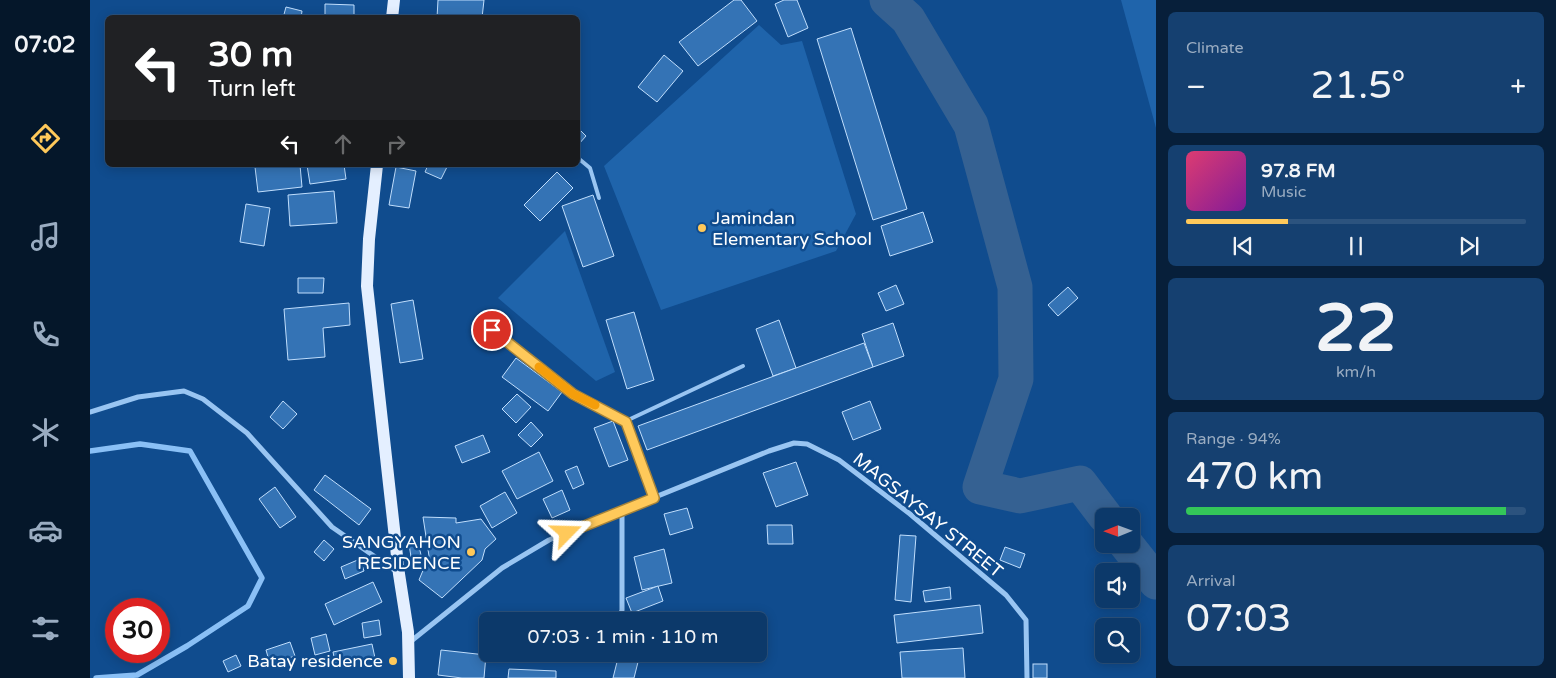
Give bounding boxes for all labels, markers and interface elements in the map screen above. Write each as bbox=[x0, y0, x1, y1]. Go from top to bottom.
text: 07:02 bbox=[15, 32, 75, 58]
text: 30 m bbox=[208, 34, 293, 76]
icon: left bbox=[125, 35, 190, 100]
text: Climate bbox=[1186, 38, 1244, 58]
text: 21.5° bbox=[1311, 63, 1406, 109]
text: − bbox=[1186, 70, 1206, 104]
text: + bbox=[1510, 70, 1526, 104]
text: Turn left bbox=[208, 76, 296, 102]
icon: directions bbox=[28, 121, 63, 156]
icon: left bbox=[276, 130, 304, 158]
icon: ahead bbox=[329, 130, 357, 158]
icon: right bbox=[382, 130, 410, 158]
text: 97.8 FM bbox=[1261, 160, 1336, 182]
text: Music bbox=[1261, 182, 1306, 202]
place label: Jamindan Elementary School bbox=[712, 207, 872, 250]
icon: music bbox=[28, 219, 63, 254]
marker: Jamindan Elementary School bbox=[696, 222, 708, 234]
icon: previous bbox=[1229, 232, 1257, 260]
icon: pause bbox=[1342, 232, 1370, 260]
icon: next bbox=[1455, 232, 1483, 260]
text: 22 bbox=[1315, 290, 1397, 369]
pin bbox=[471, 309, 513, 351]
icon: arrive bbox=[478, 316, 506, 344]
icon: phone bbox=[28, 317, 63, 352]
text: km/h bbox=[1336, 362, 1376, 382]
icon: climate bbox=[28, 415, 63, 450]
text: Range · 94% bbox=[1186, 429, 1281, 449]
street label: MAGSAYSAY STREET bbox=[849, 448, 1008, 582]
text: 470 km bbox=[1186, 454, 1323, 500]
position arrow bbox=[540, 506, 592, 558]
north arrow bbox=[1095, 508, 1140, 552]
map controls bbox=[1095, 508, 1140, 663]
icon: car bbox=[28, 513, 63, 548]
place label: SANGYAHON RESIDENCE bbox=[342, 531, 461, 574]
marker: SANGYAHON RESIDENCE bbox=[465, 546, 477, 558]
button: sound bbox=[1095, 563, 1140, 608]
text: Arrival bbox=[1186, 571, 1235, 591]
text: 07:03 bbox=[1186, 596, 1291, 642]
speed limit sign: 30 bbox=[105, 598, 170, 663]
icon: filters bbox=[28, 611, 63, 646]
button: search bbox=[1095, 618, 1140, 663]
text: 07:03 · 1 min · 110 m bbox=[527, 626, 719, 648]
place label: Batay residence bbox=[247, 650, 383, 672]
marker: Batay residence bbox=[387, 655, 399, 667]

